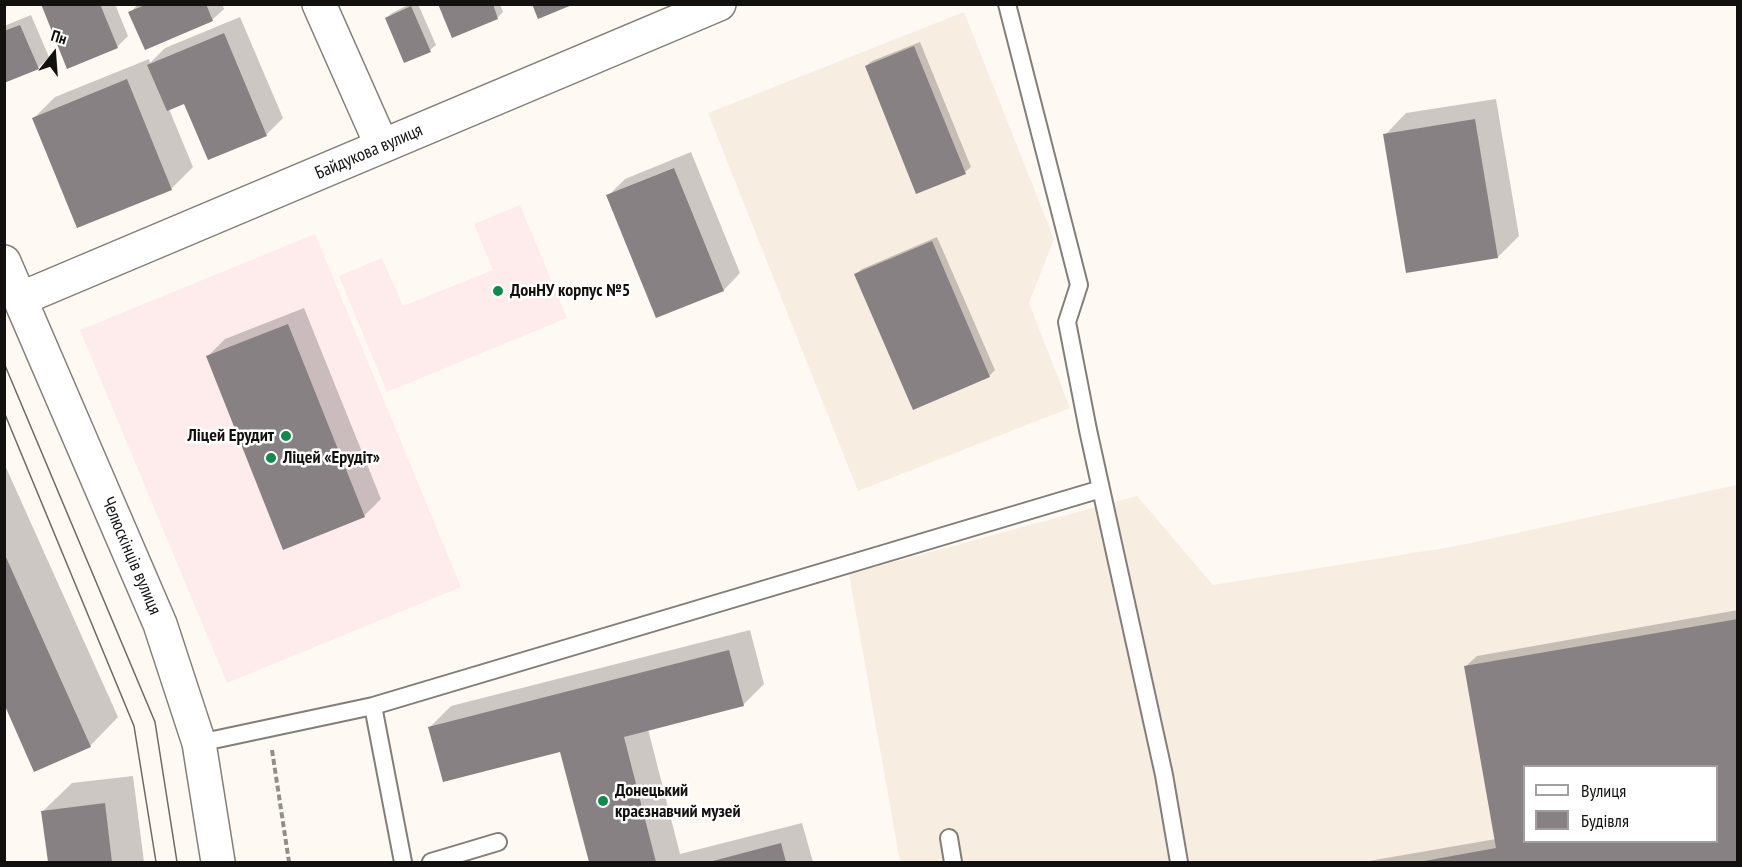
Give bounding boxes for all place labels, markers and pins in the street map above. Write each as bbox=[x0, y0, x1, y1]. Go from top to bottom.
place label: ДонНУ корпус №5 bbox=[510, 280, 630, 302]
marker: ДонНУ корпус №5 bbox=[491, 284, 505, 298]
place label: Ліцей Ерудит bbox=[188, 425, 274, 447]
marker: Ліцей Ерудит bbox=[279, 429, 293, 443]
place label: Ліцей «Ерудіт» bbox=[283, 447, 380, 469]
marker: Ліцей «Ерудіт» bbox=[264, 451, 278, 465]
place label: Донецький краєзнавчий музей bbox=[615, 780, 741, 822]
marker: Донецький краєзнавчий музей bbox=[596, 794, 610, 808]

